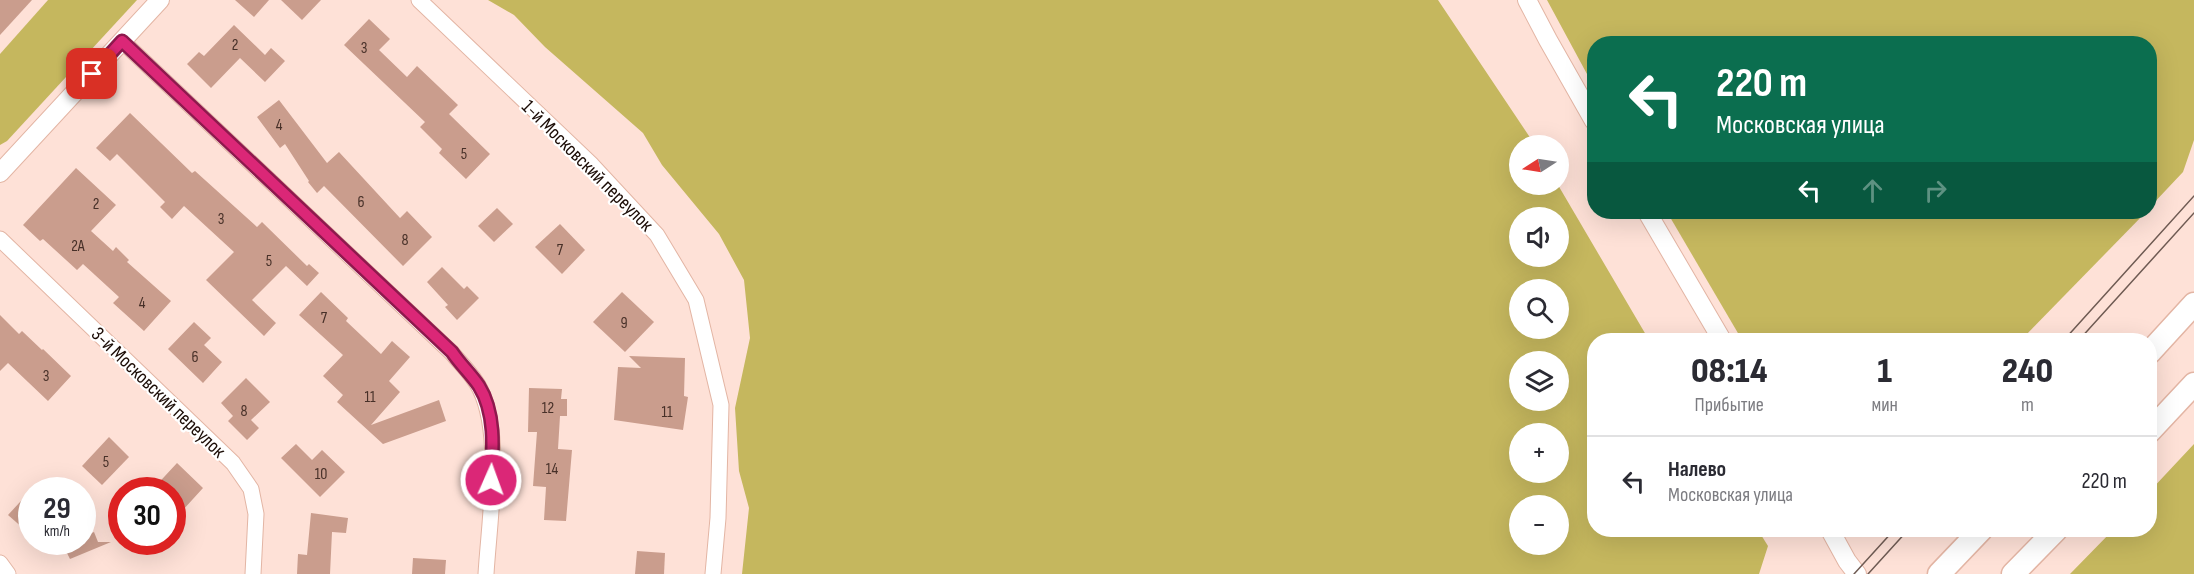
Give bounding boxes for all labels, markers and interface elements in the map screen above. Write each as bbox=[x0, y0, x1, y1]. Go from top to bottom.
house number: 2 bbox=[232, 36, 238, 55]
house number: 3 bbox=[361, 39, 367, 58]
pin bbox=[66, 48, 117, 99]
icon: arrive bbox=[75, 57, 108, 90]
text: 220 m bbox=[1716, 58, 1807, 109]
icon: left bbox=[1617, 60, 1695, 138]
street label: 1-й Московский переулок bbox=[516, 95, 658, 237]
text: Московская улица bbox=[1716, 109, 1885, 141]
house number: 4 bbox=[276, 116, 283, 135]
north arrow bbox=[1509, 135, 1569, 195]
map controls bbox=[1509, 135, 1569, 555]
house number: 5 bbox=[461, 145, 467, 164]
icon: left bbox=[1793, 174, 1826, 207]
icon: ahead bbox=[1856, 174, 1889, 207]
icon: right bbox=[1919, 174, 1952, 207]
house number: 6 bbox=[357, 193, 365, 212]
house number: 2 bbox=[93, 195, 99, 214]
button: sound bbox=[1509, 207, 1569, 267]
house number: 3 bbox=[218, 210, 224, 229]
house number: 8 bbox=[401, 231, 409, 250]
house number: 2А bbox=[71, 237, 85, 256]
house number: 7 bbox=[557, 241, 564, 260]
house number: 5 bbox=[266, 252, 272, 271]
button: search bbox=[1509, 279, 1569, 339]
house number: 4 bbox=[139, 294, 146, 313]
house number: 7 bbox=[321, 309, 328, 328]
house number: 9 bbox=[620, 314, 628, 333]
street label: 3-й Московский переулок bbox=[86, 322, 231, 463]
house number: 6 bbox=[191, 348, 199, 367]
text: 08:14 bbox=[1691, 350, 1767, 393]
text: 1 bbox=[1877, 350, 1892, 393]
text: 240 bbox=[2002, 350, 2053, 393]
button: layers bbox=[1509, 351, 1569, 411]
house number: 3 bbox=[43, 367, 49, 386]
house number: 11 bbox=[364, 388, 376, 407]
text: Прибытие bbox=[1695, 393, 1764, 417]
text: мин bbox=[1871, 393, 1898, 417]
text: m bbox=[2021, 393, 2034, 417]
house number: 12 bbox=[542, 399, 554, 418]
house number: 8 bbox=[240, 402, 248, 421]
house number: 11 bbox=[661, 403, 673, 422]
button: + bbox=[1509, 423, 1569, 483]
position arrow bbox=[459, 448, 523, 512]
house number: 5 bbox=[103, 453, 109, 472]
text: Налево bbox=[1668, 456, 1726, 483]
house number: 14 bbox=[546, 460, 558, 479]
house number: 10 bbox=[315, 465, 327, 484]
icon: left bbox=[1617, 465, 1650, 498]
text: 220 m bbox=[2081, 468, 2127, 495]
speed limit sign: 30 bbox=[108, 477, 186, 555]
text: Московская улица bbox=[1668, 483, 1793, 507]
text: 29 bbox=[43, 491, 71, 527]
button: − bbox=[1509, 495, 1569, 555]
text: km/h bbox=[44, 522, 70, 541]

